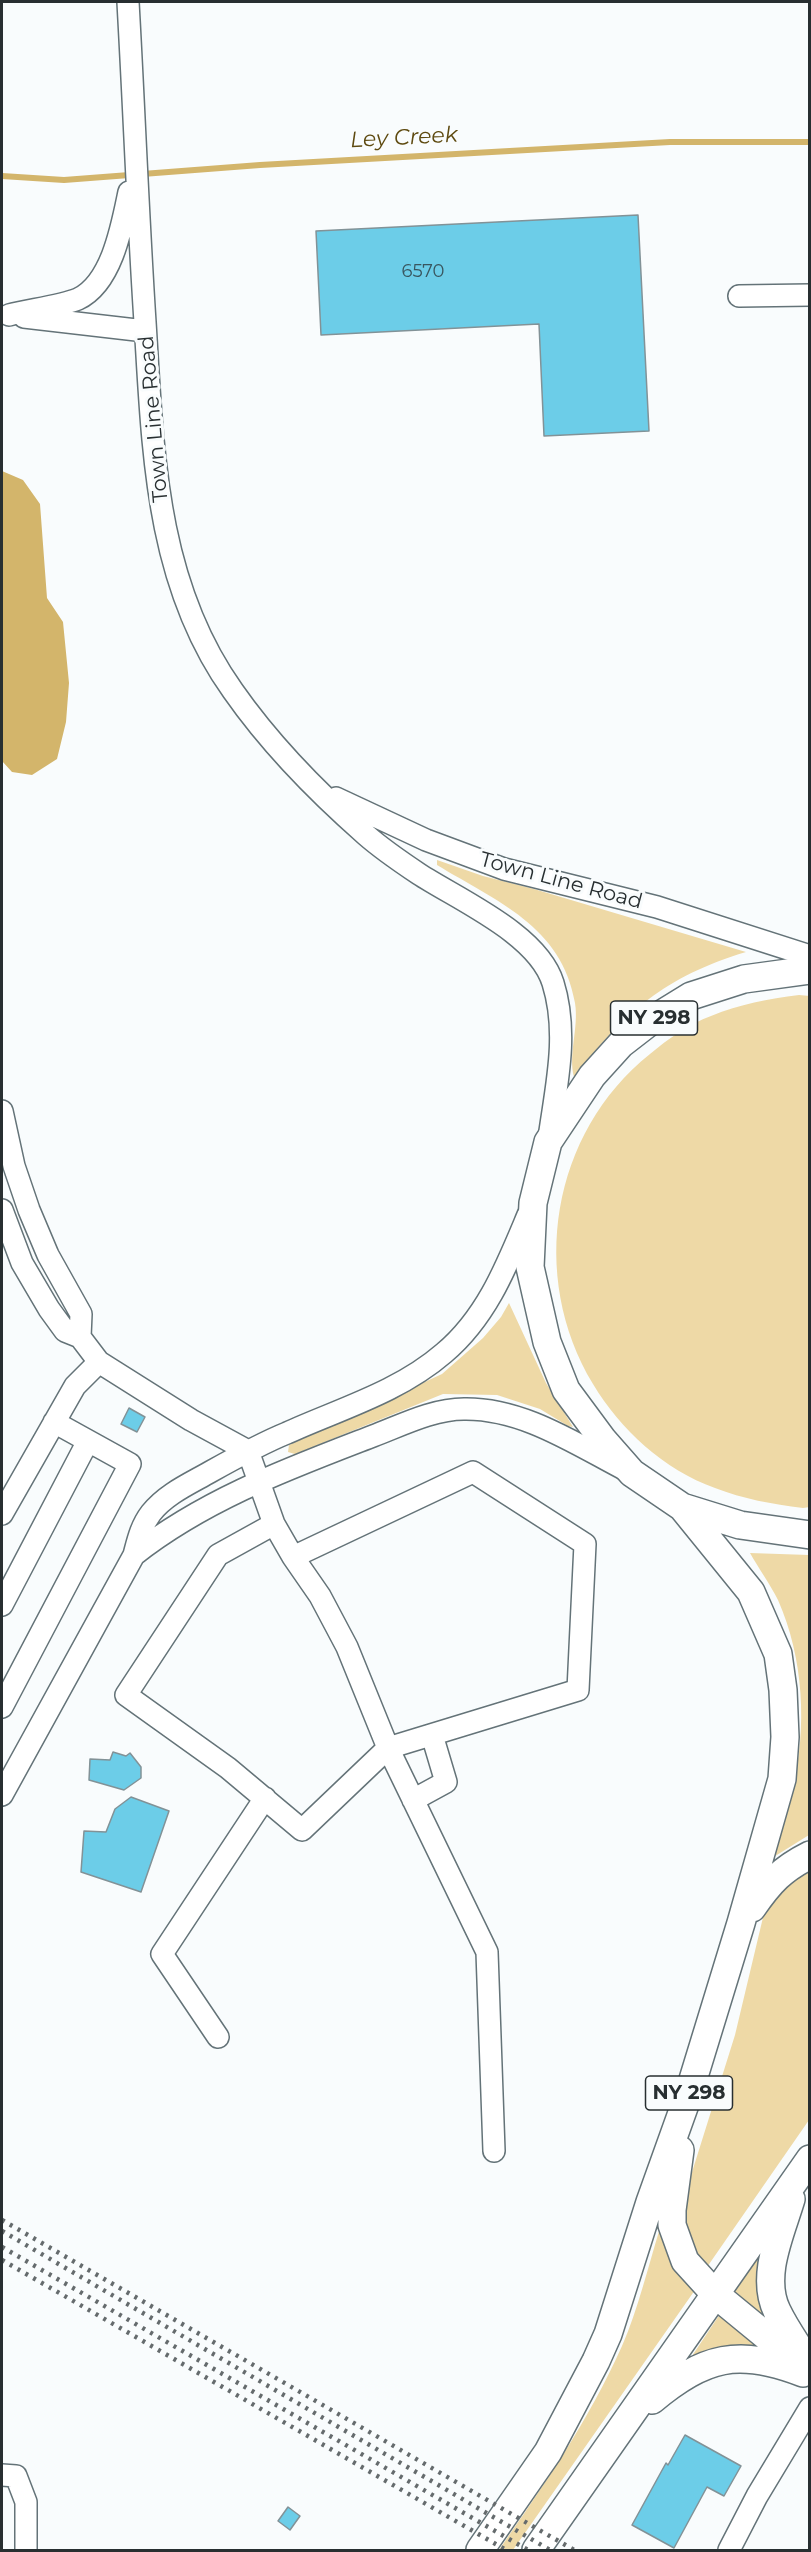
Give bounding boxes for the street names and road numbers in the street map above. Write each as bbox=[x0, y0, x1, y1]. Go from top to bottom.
street label: Town Line Road bbox=[134, 335, 174, 503]
street label: Town Line Road bbox=[477, 847, 645, 915]
road number: NY 298 bbox=[610, 1001, 698, 1035]
road number: NY 298 bbox=[646, 2076, 732, 2110]

